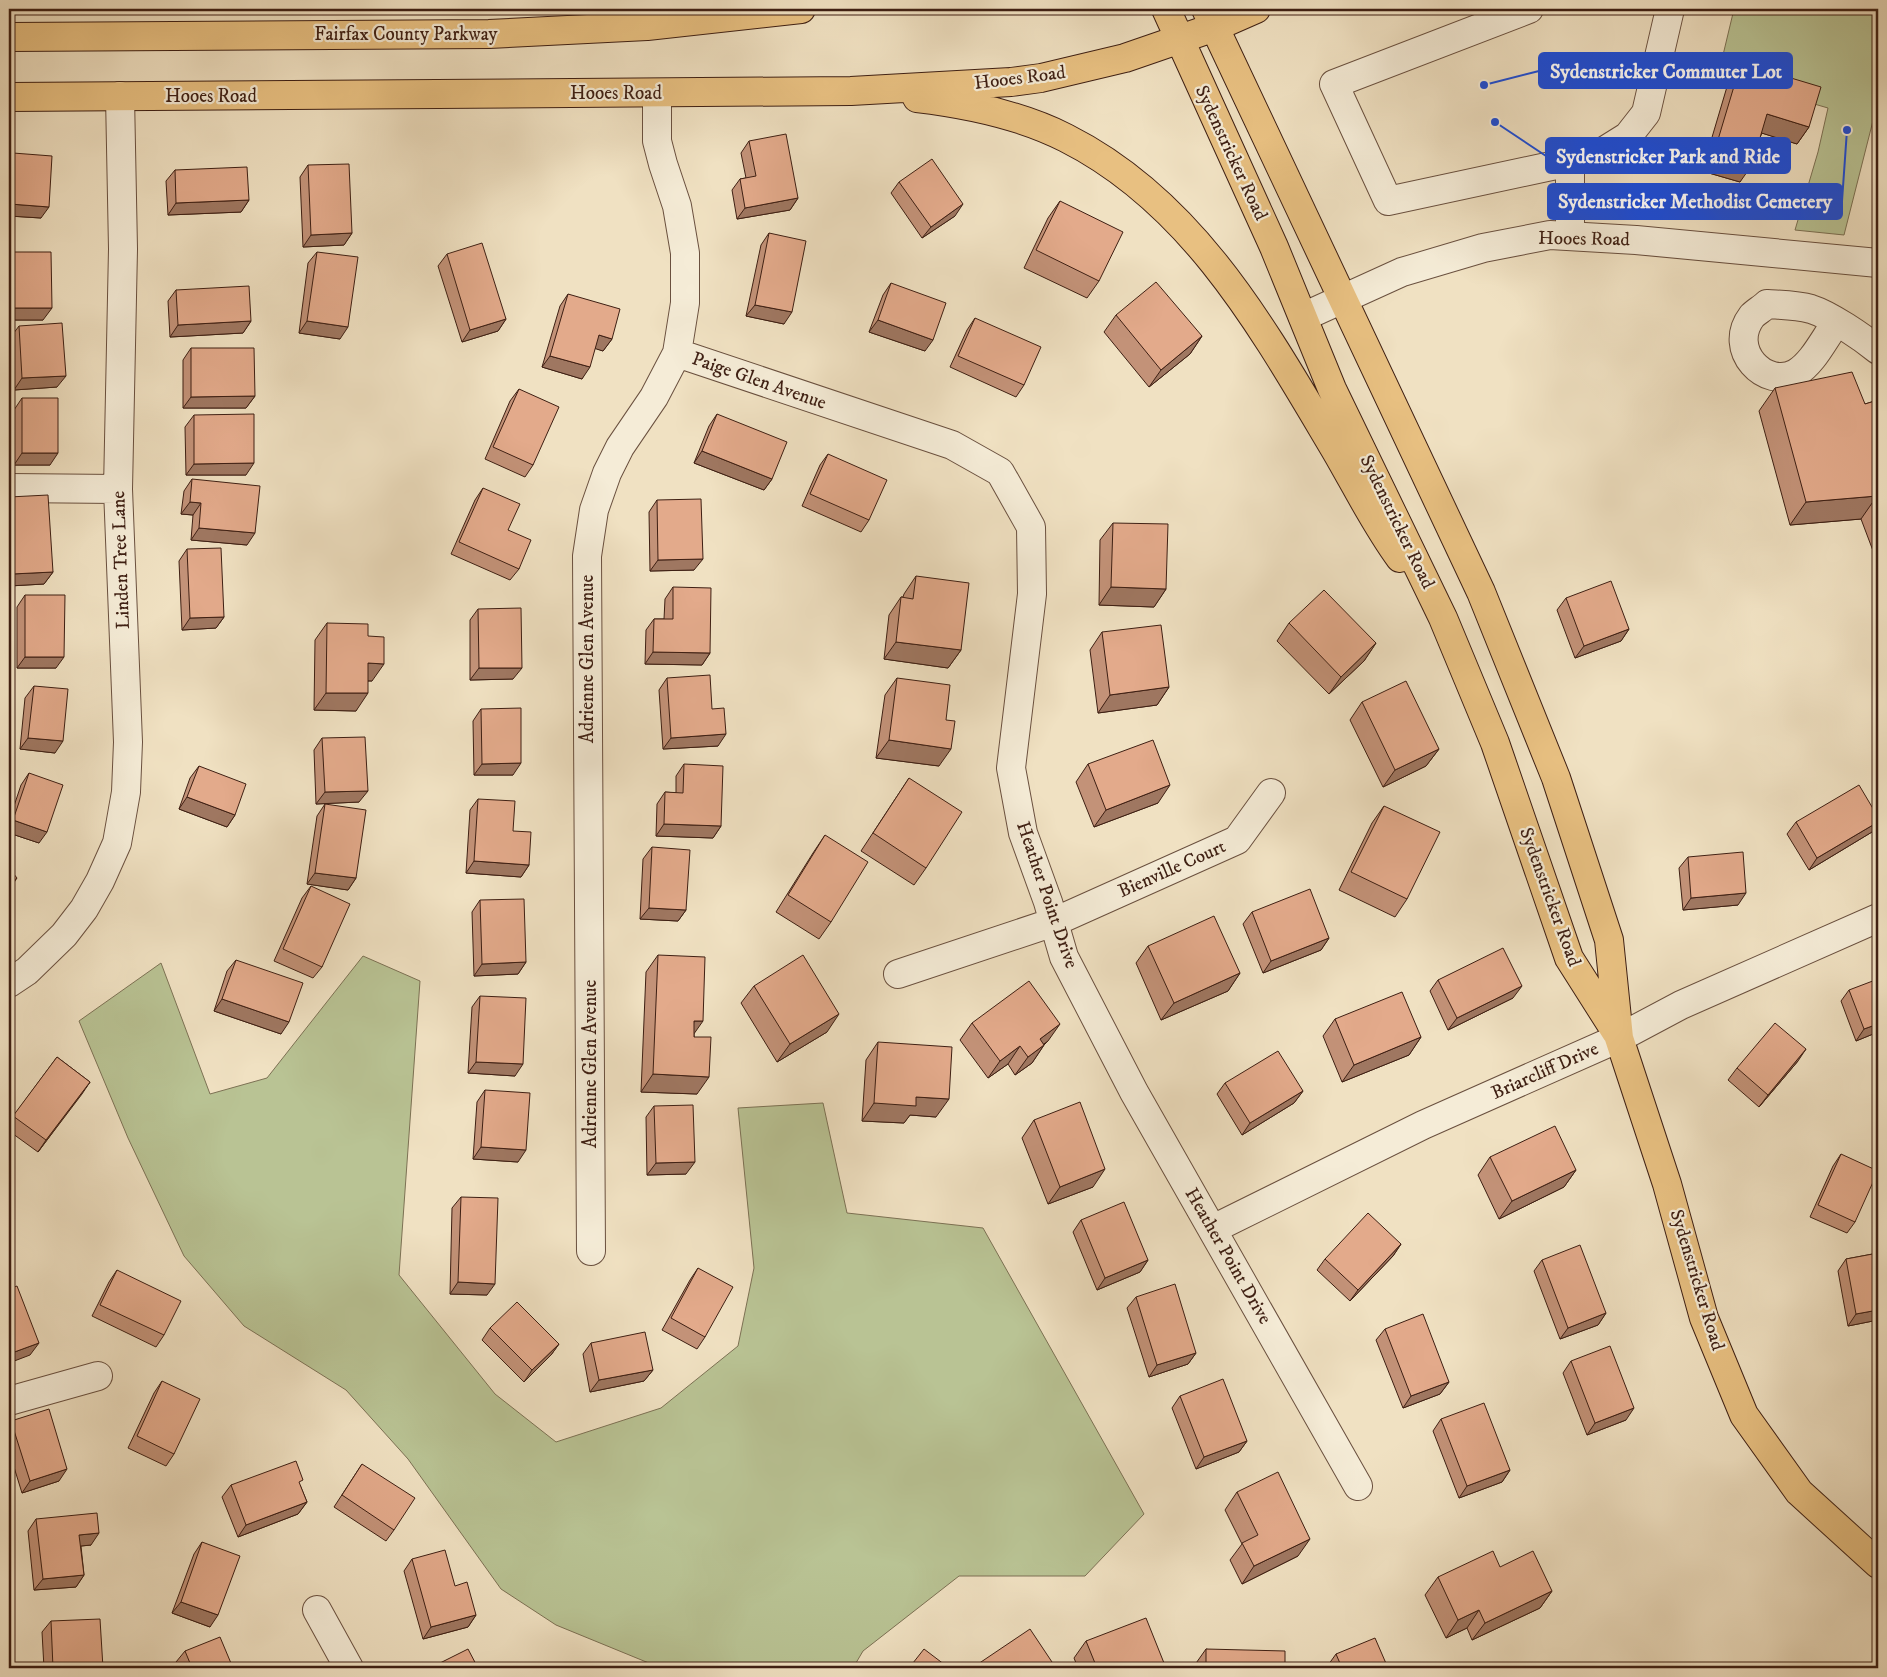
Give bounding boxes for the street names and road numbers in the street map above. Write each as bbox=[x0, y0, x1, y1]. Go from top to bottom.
street label: Fairfax County Parkway bbox=[314, 23, 499, 46]
street label: Hooes Road bbox=[973, 61, 1067, 95]
street label: Hooes Road bbox=[570, 82, 662, 105]
street label: Sydenstricker Road bbox=[1190, 82, 1273, 225]
street label: Hooes Road bbox=[165, 85, 257, 108]
street label: Hooes Road bbox=[1538, 227, 1631, 251]
street label: Paige Glen Avenue bbox=[689, 347, 829, 415]
street label: Sydenstricker Road bbox=[1355, 451, 1440, 593]
street label: Linden Tree Lane bbox=[107, 490, 135, 630]
street label: Adrienne Glen Avenue bbox=[576, 575, 599, 743]
street label: Heather Point Drive bbox=[1011, 819, 1083, 972]
street label: Sydenstricker Road bbox=[1514, 824, 1586, 970]
street label: Bienville Court bbox=[1115, 835, 1229, 903]
street label: Adrienne Glen Avenue bbox=[579, 980, 602, 1148]
street label: Briarcliff Drive bbox=[1488, 1037, 1602, 1105]
street label: Heather Point Drive bbox=[1180, 1184, 1276, 1328]
street label: Sydenstricker Road bbox=[1665, 1207, 1730, 1354]

